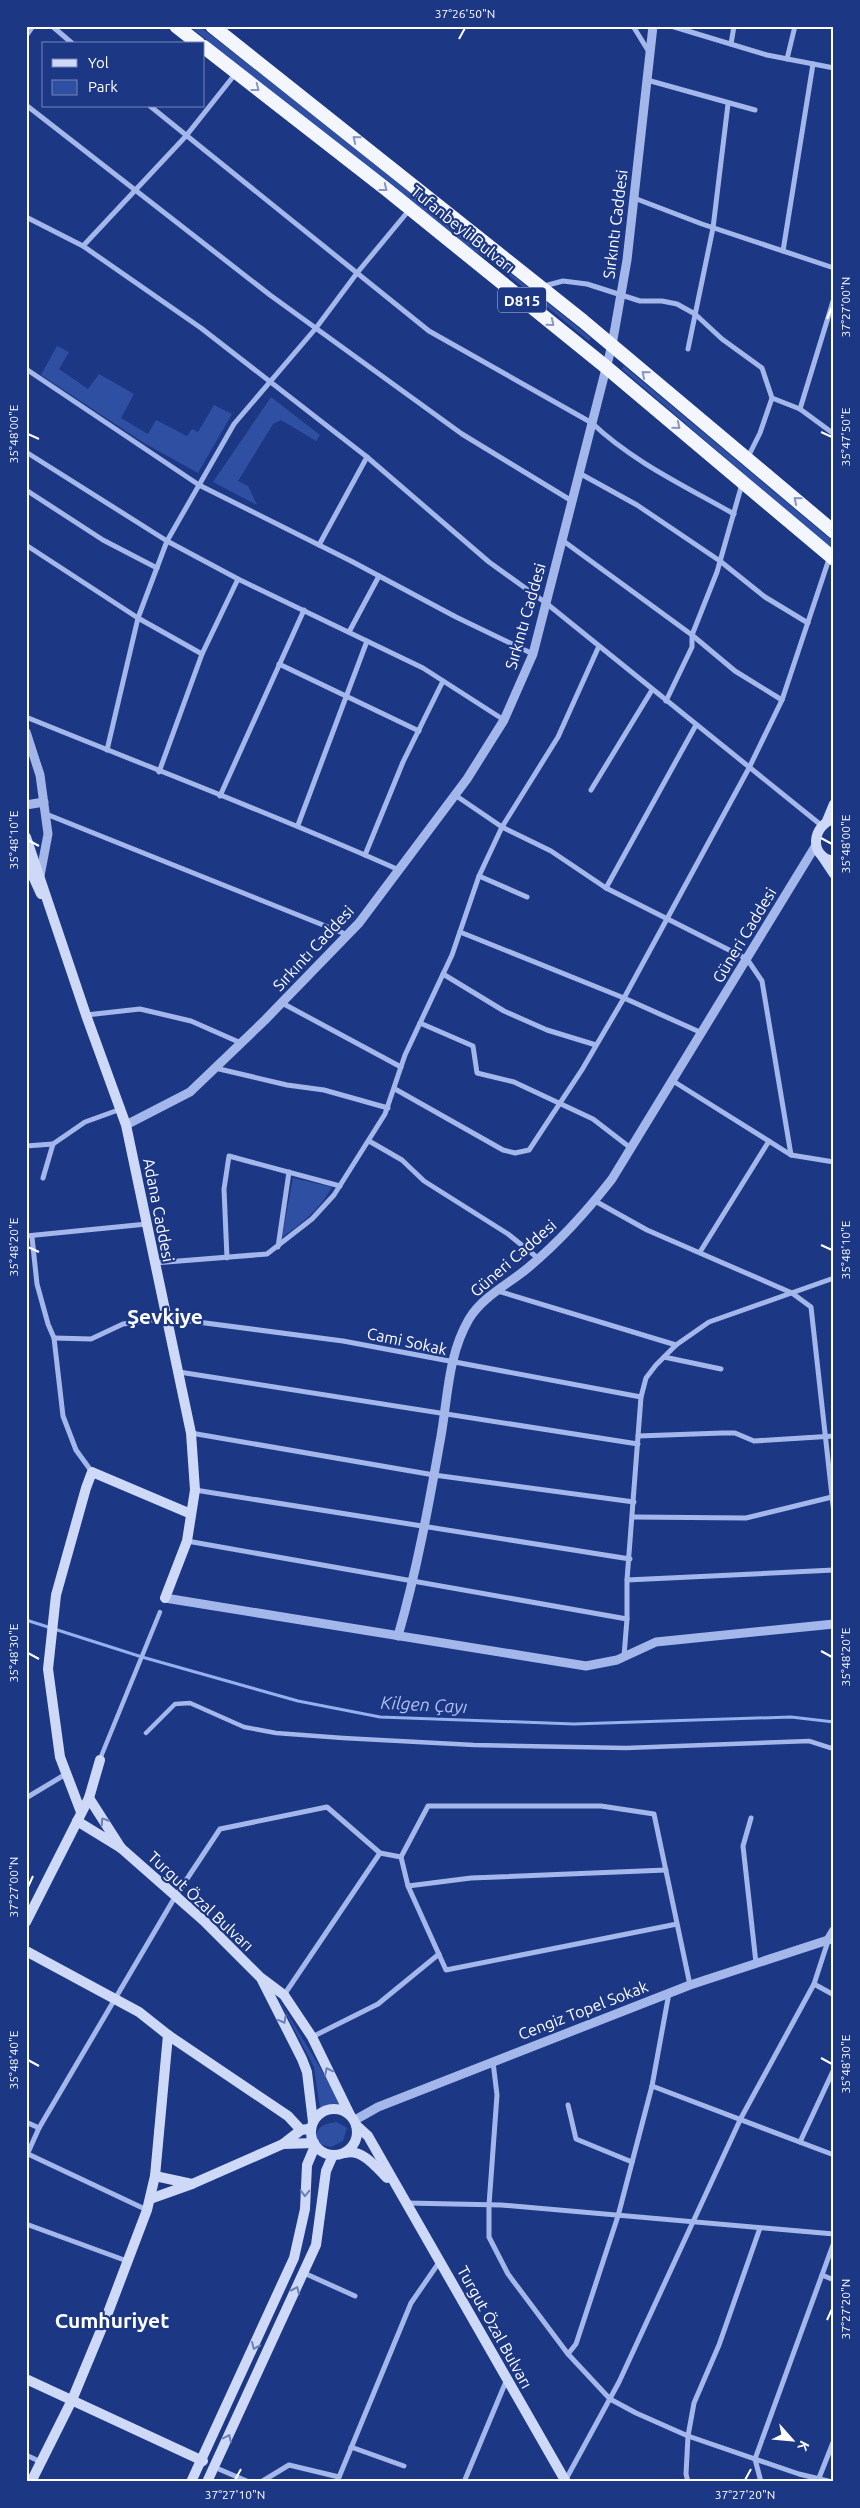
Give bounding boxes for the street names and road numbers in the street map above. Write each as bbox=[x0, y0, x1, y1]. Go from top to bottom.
street label: Sırkıntı Caddesi bbox=[599, 168, 631, 280]
street label: Tufanbeyli Bulvarı bbox=[408, 182, 518, 276]
road number: D815 bbox=[498, 288, 546, 312]
street label: Sırkıntı Caddesi bbox=[501, 561, 549, 671]
street label: Güneri Caddesi bbox=[709, 884, 779, 986]
street label: Sırkıntı Caddesi bbox=[269, 902, 357, 994]
street label: Adana Caddesi bbox=[140, 1157, 178, 1263]
street label: Güneri Caddesi bbox=[466, 1216, 560, 1300]
street label: Cami Sokak bbox=[365, 1324, 449, 1358]
street label: Turgut Özal Bulvarı bbox=[145, 1848, 257, 1954]
street label: Cengiz Topel Sokak bbox=[516, 1977, 650, 2043]
street label: Turgut Özal Bulvarı bbox=[454, 2263, 536, 2391]

